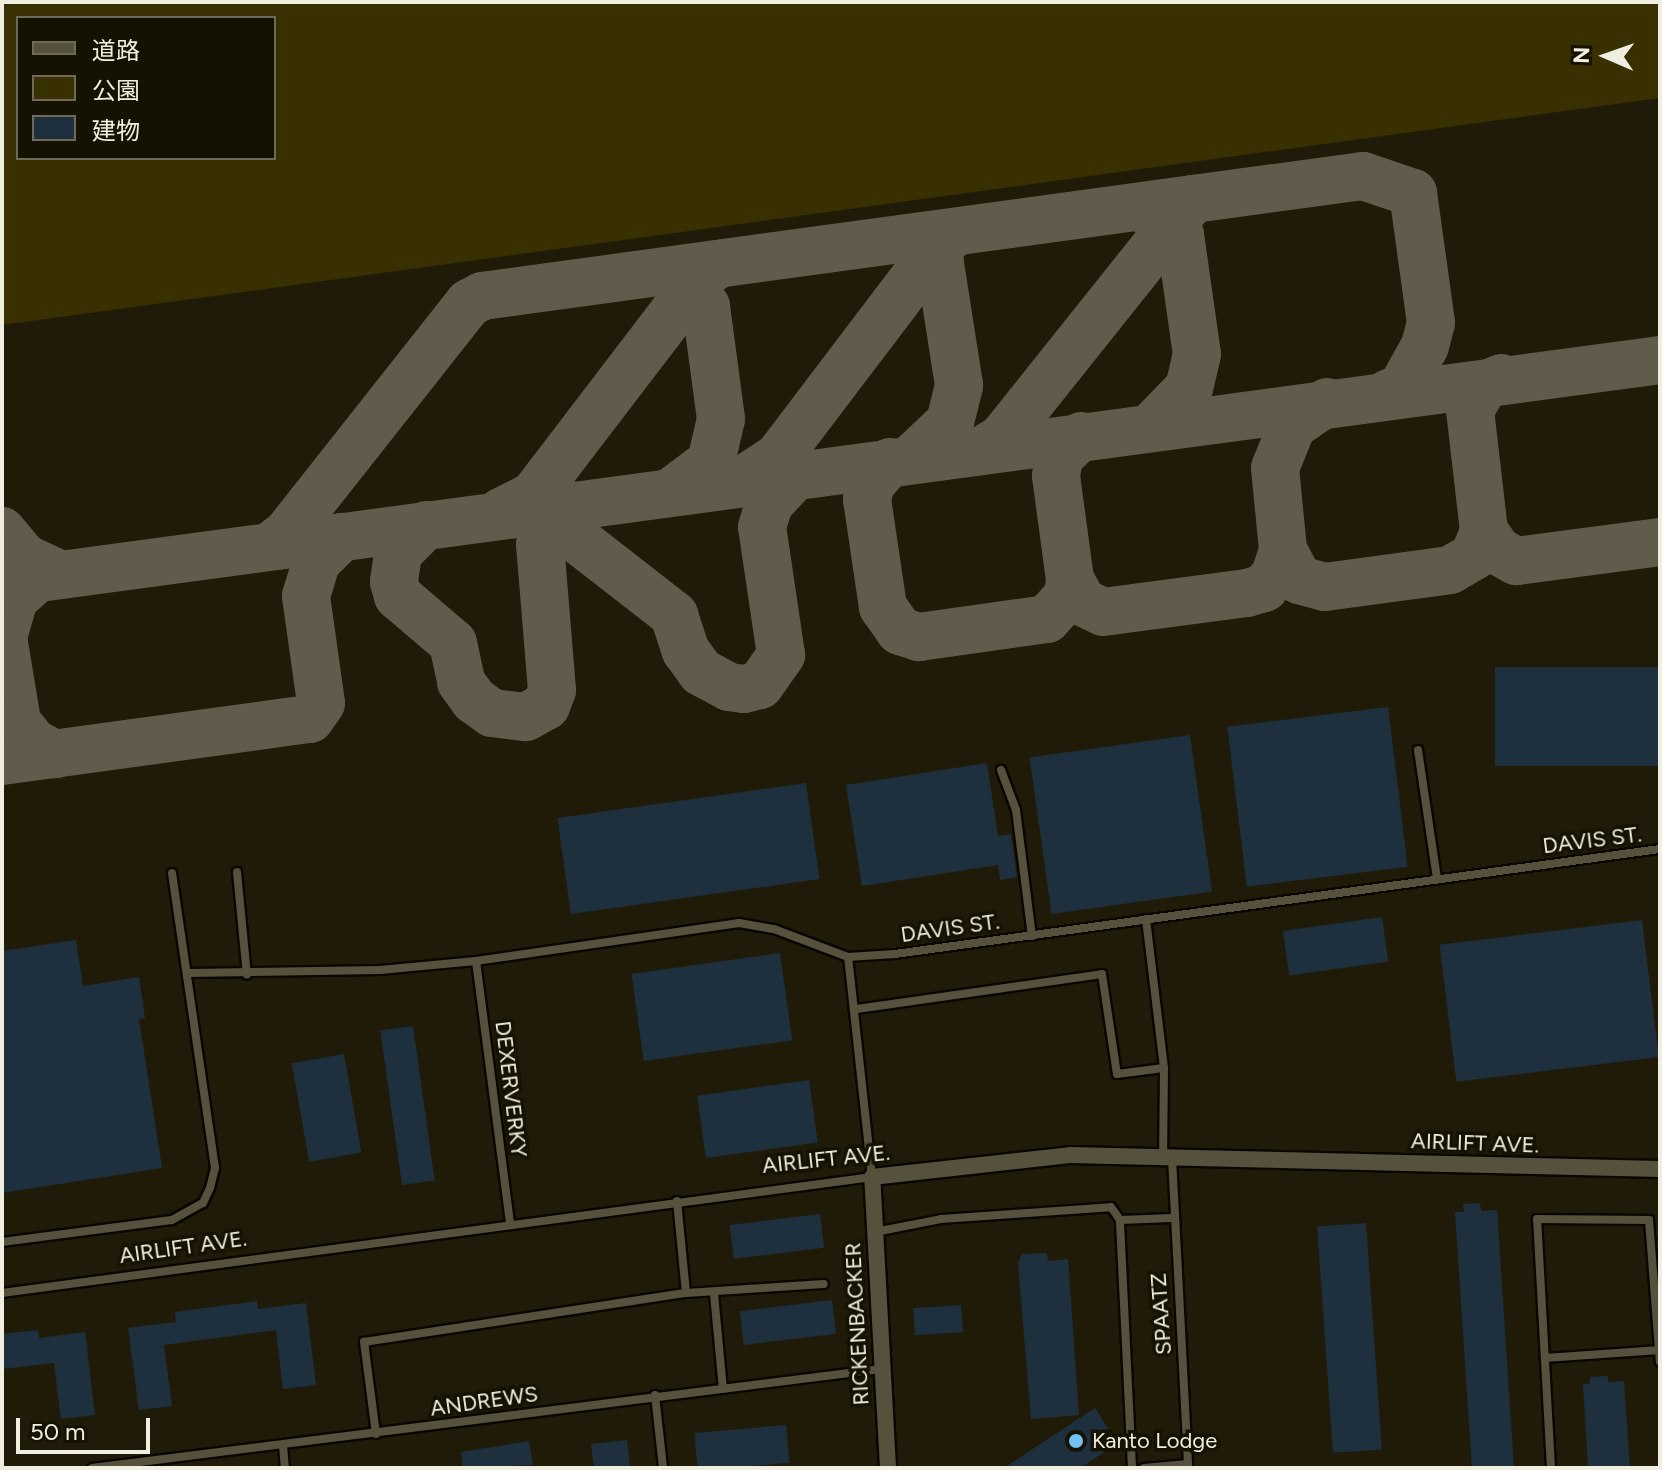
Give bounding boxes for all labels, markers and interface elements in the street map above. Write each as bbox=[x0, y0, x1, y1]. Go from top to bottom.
legend bbox=[16, 16, 276, 160]
north arrow bbox=[1566, 16, 1646, 96]
text: 道路 bbox=[92, 36, 140, 65]
text: N bbox=[1568, 46, 1595, 64]
text: 公園 bbox=[92, 76, 140, 105]
text: 建物 bbox=[92, 116, 140, 145]
street label: DAVIS ST. bbox=[1541, 821, 1643, 859]
street label: DAVIS ST. bbox=[899, 908, 1001, 948]
street label: DEXERVERKY bbox=[490, 1019, 532, 1159]
street label: AIRLIFT AVE. bbox=[1410, 1128, 1540, 1158]
street label: AIRLIFT AVE. bbox=[761, 1139, 891, 1179]
street label: AIRLIFT AVE. bbox=[118, 1225, 248, 1269]
street label: RICKENBACKER bbox=[840, 1242, 874, 1406]
street label: SPAATZ bbox=[1145, 1272, 1177, 1356]
street label: ANDREWS bbox=[428, 1380, 540, 1422]
scale bar bbox=[20, 1402, 154, 1452]
text: 50 m bbox=[30, 1417, 86, 1446]
place label: Kanto Lodge bbox=[1092, 1428, 1217, 1454]
marker: Kanto Lodge bbox=[1067, 1432, 1085, 1450]

